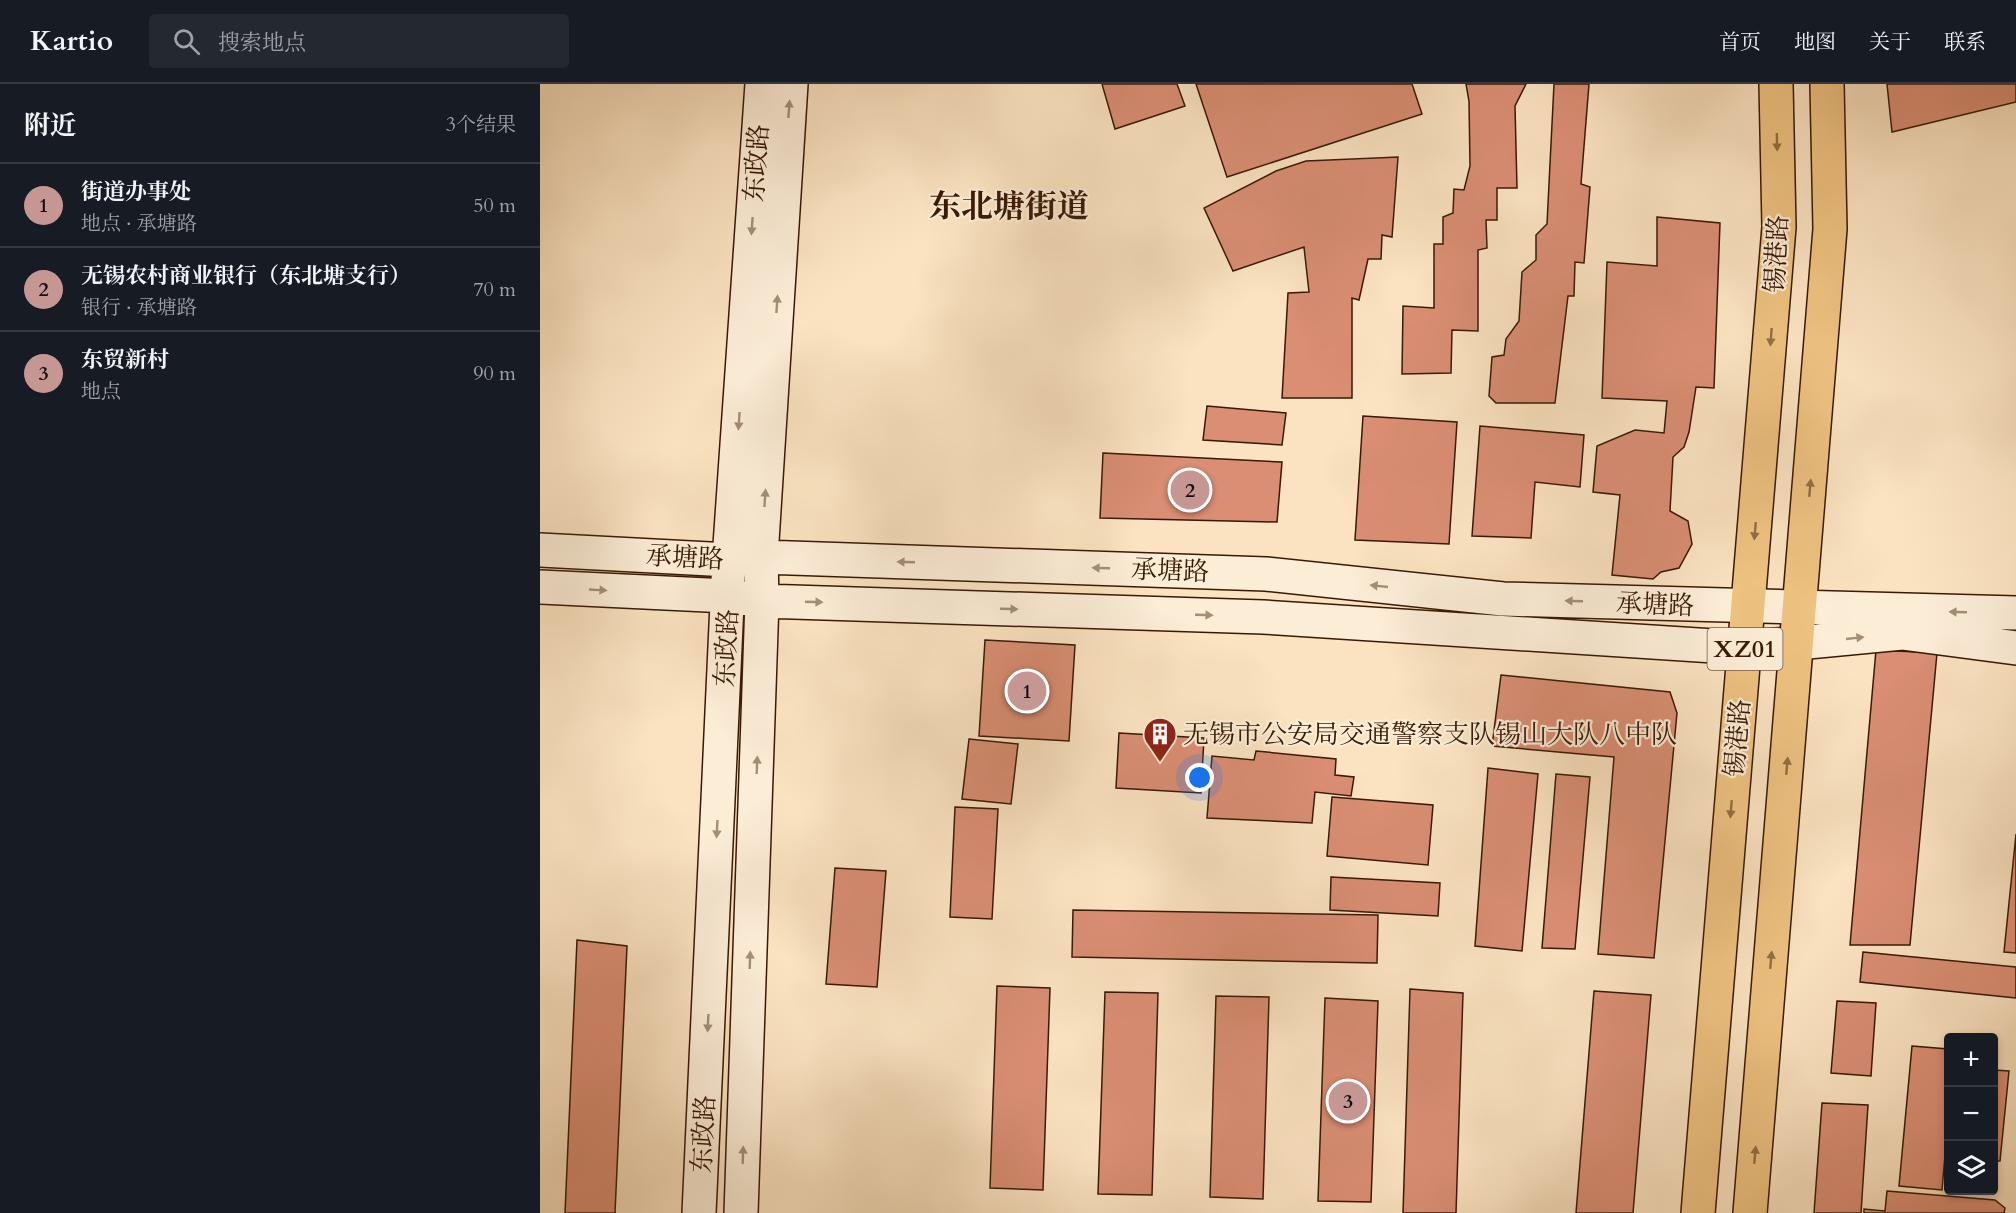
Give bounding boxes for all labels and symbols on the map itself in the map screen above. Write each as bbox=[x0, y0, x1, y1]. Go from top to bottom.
one-way arrow bbox=[785, 100, 794, 119]
street label: 东政路 bbox=[736, 123, 777, 203]
one-way arrow bbox=[1772, 133, 1782, 152]
district label: 东北塘街道 bbox=[929, 185, 1089, 229]
street label: 锡港路 bbox=[1757, 214, 1796, 294]
one-way arrow bbox=[747, 217, 757, 236]
one-way arrow bbox=[772, 294, 782, 313]
one-way arrow bbox=[1766, 328, 1776, 347]
one-way arrow bbox=[734, 411, 744, 430]
pin: 2 bbox=[1170, 468, 1210, 512]
one-way arrow bbox=[1805, 478, 1815, 497]
one-way arrow bbox=[760, 489, 769, 508]
one-way arrow bbox=[1750, 522, 1760, 541]
street label: 承塘路 bbox=[645, 538, 725, 577]
street label: 承塘路 bbox=[1130, 552, 1210, 589]
one-way arrow bbox=[897, 557, 916, 566]
one-way arrow bbox=[1092, 563, 1111, 573]
one-way arrow bbox=[1370, 581, 1389, 591]
one-way arrow bbox=[589, 585, 608, 594]
street label: 承塘路 bbox=[1615, 586, 1695, 623]
one-way arrow bbox=[1564, 597, 1583, 606]
one-way arrow bbox=[804, 598, 823, 607]
one-way arrow bbox=[999, 604, 1018, 614]
one-way arrow bbox=[1948, 607, 1967, 616]
street label: 东政路 bbox=[707, 608, 746, 688]
one-way arrow bbox=[1194, 611, 1213, 620]
road number: XZ01 bbox=[1708, 628, 1782, 670]
one-way arrow bbox=[1846, 634, 1865, 643]
pin: 1 bbox=[1008, 668, 1046, 714]
street label: 锡港路 bbox=[1717, 698, 1758, 778]
building icon: 无锡市公安局交通警察支队锡山大队八中队 bbox=[1142, 716, 1178, 763]
place label: 无锡市公安局交通警察支队锡山大队八中队 bbox=[1183, 717, 1677, 752]
one-way arrow bbox=[752, 755, 761, 774]
one-way arrow bbox=[1782, 757, 1792, 776]
your location bbox=[1185, 763, 1214, 792]
one-way arrow bbox=[1727, 800, 1736, 819]
one-way arrow bbox=[713, 819, 722, 838]
one-way arrow bbox=[745, 950, 754, 969]
one-way arrow bbox=[1766, 951, 1776, 970]
one-way arrow bbox=[704, 1014, 713, 1033]
pin: 3 bbox=[1328, 1078, 1368, 1124]
street label: 东政路 bbox=[684, 1094, 723, 1174]
one-way arrow bbox=[738, 1145, 748, 1164]
one-way arrow bbox=[1750, 1145, 1760, 1164]

